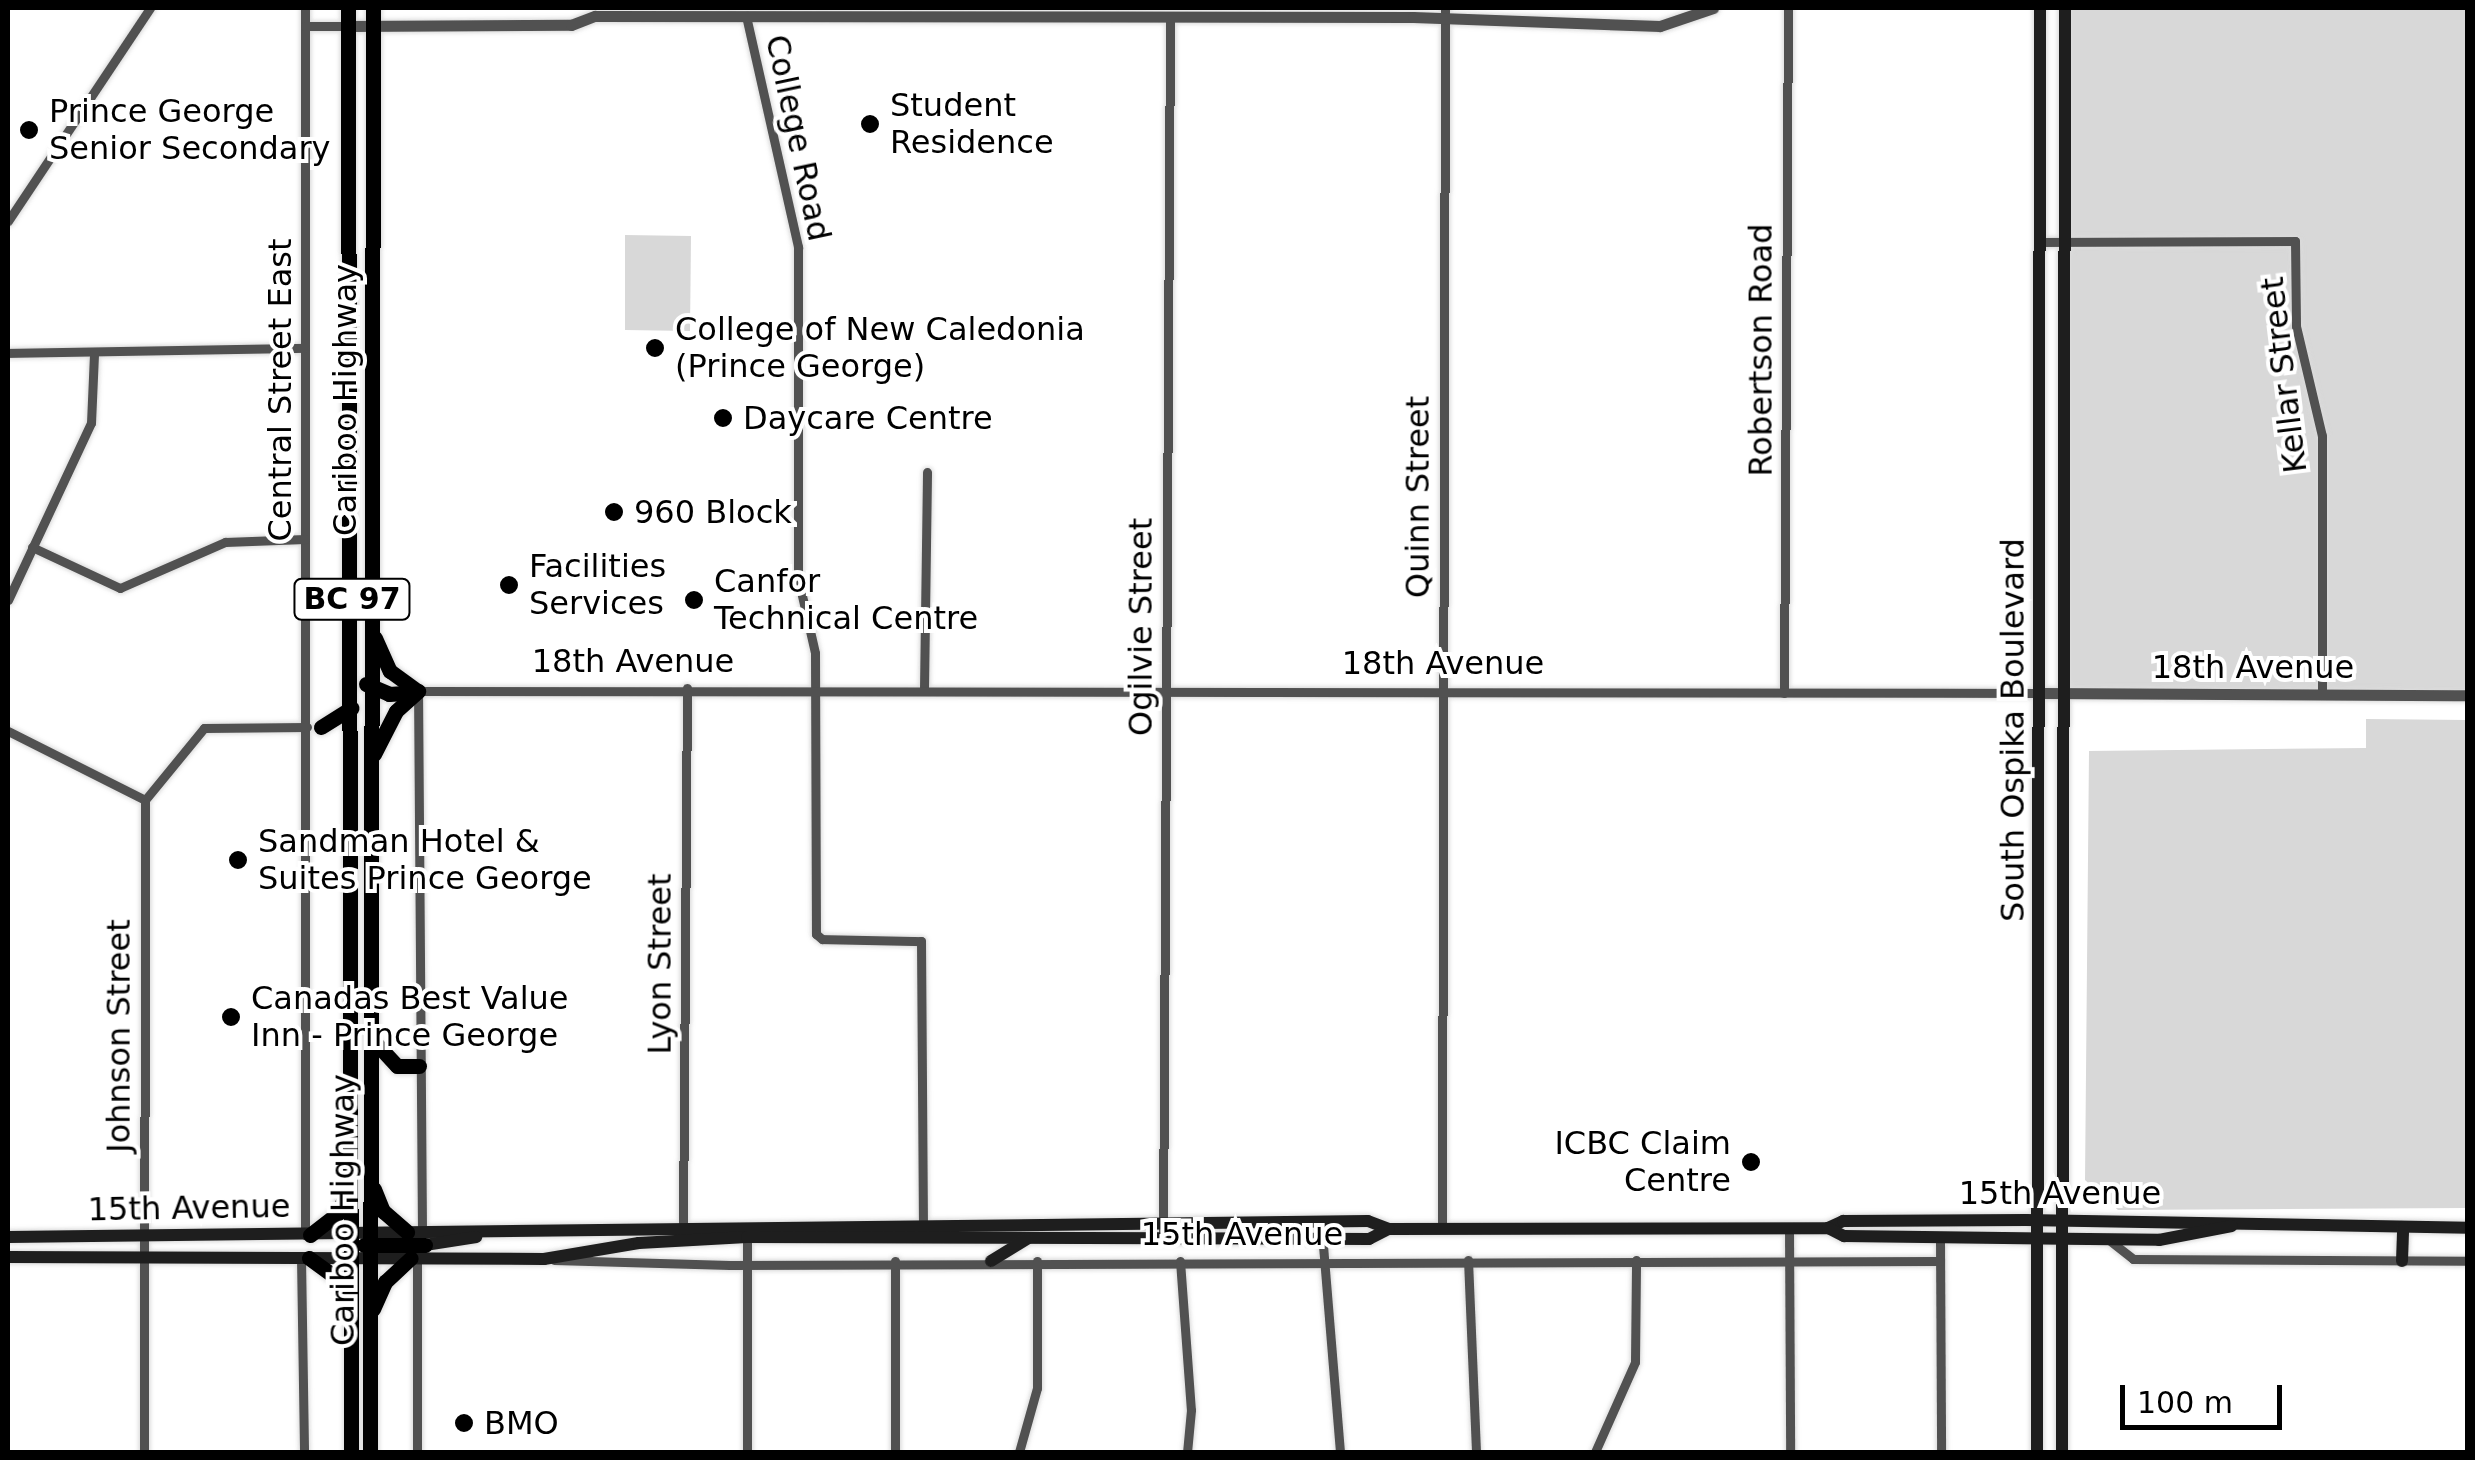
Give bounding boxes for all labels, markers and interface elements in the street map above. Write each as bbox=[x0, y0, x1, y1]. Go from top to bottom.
street label: College Road bbox=[757, 31, 839, 245]
place label: Student Residence bbox=[890, 87, 1054, 162]
place label: Prince George Senior Secondary bbox=[49, 93, 331, 168]
marker: Student Residence bbox=[859, 113, 881, 135]
marker: Prince George Senior Secondary bbox=[18, 119, 40, 141]
street label: Robertson Road bbox=[1742, 223, 1780, 477]
street label: Central Street East bbox=[261, 238, 299, 542]
street label: Cariboo Highway bbox=[326, 264, 364, 536]
street label: Kellar Street bbox=[2253, 275, 2315, 475]
place label: College of New Caledonia (Prince George) bbox=[675, 311, 1085, 386]
marker: College of New Caledonia (Prince George) bbox=[644, 337, 666, 359]
street label: Quinn Street bbox=[1399, 396, 1437, 598]
place label: Daycare Centre bbox=[743, 399, 993, 437]
marker: Daycare Centre bbox=[712, 407, 734, 429]
place label: 960 Block bbox=[634, 493, 792, 531]
marker: 960 Block bbox=[603, 501, 625, 523]
street label: Ogilvie Street bbox=[1122, 518, 1160, 736]
street label: South Ospika Boulevard bbox=[1994, 538, 2032, 922]
place label: Facilities Services bbox=[529, 548, 666, 623]
place label: Canfor Technical Centre bbox=[714, 563, 978, 638]
road number: BC 97 bbox=[292, 574, 412, 624]
marker: Facilities Services bbox=[498, 574, 520, 596]
marker: Canfor Technical Centre bbox=[683, 589, 705, 611]
street label: 18th Avenue bbox=[532, 642, 734, 680]
street label: 18th Avenue bbox=[1342, 644, 1544, 682]
street label: 18th Avenue bbox=[2152, 648, 2354, 686]
place label: Sandman Hotel & Suites Prince George bbox=[258, 823, 592, 898]
marker: Sandman Hotel & Suites Prince George bbox=[227, 849, 249, 871]
street label: Lyon Street bbox=[641, 873, 679, 1055]
street label: Johnson Street bbox=[100, 919, 138, 1153]
place label: Canadas Best Value Inn - Prince George bbox=[251, 980, 569, 1055]
marker: Canadas Best Value Inn - Prince George bbox=[220, 1006, 242, 1028]
street label: Cariboo Highway bbox=[324, 1074, 362, 1346]
place label: ICBC Claim Centre bbox=[1554, 1125, 1731, 1200]
marker: ICBC Claim Centre bbox=[1740, 1151, 1762, 1173]
street label: 15th Avenue bbox=[1959, 1174, 2161, 1212]
street label: 15th Avenue bbox=[87, 1187, 291, 1229]
street label: 15th Avenue bbox=[1141, 1215, 1343, 1253]
scale bar bbox=[2125, 1365, 2288, 1427]
text: 100 m bbox=[2137, 1385, 2233, 1420]
place label: BMO bbox=[484, 1404, 559, 1442]
marker: BMO bbox=[453, 1412, 475, 1434]

